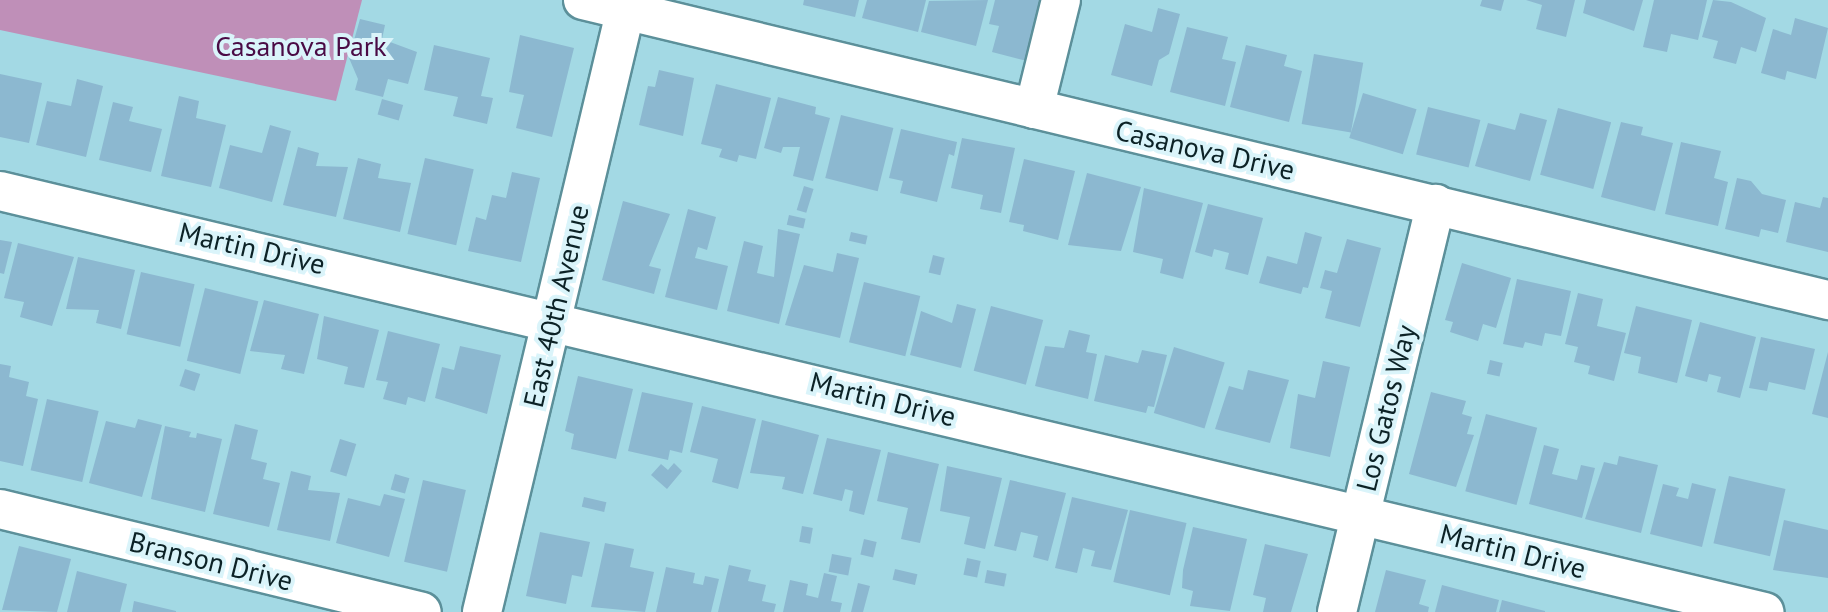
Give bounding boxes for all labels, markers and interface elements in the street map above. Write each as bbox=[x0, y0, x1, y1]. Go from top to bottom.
park label: Casanova Park bbox=[215, 29, 387, 63]
street label: Casanova Drive bbox=[1112, 113, 1298, 187]
street label: East 40th Avenue bbox=[516, 201, 596, 411]
street label: Martin Drive bbox=[176, 215, 328, 281]
street label: Los Gatos Way bbox=[1349, 321, 1423, 495]
street label: Martin Drive bbox=[807, 365, 959, 433]
street label: Martin Drive bbox=[1437, 517, 1589, 585]
street label: Branson Drive bbox=[126, 524, 296, 598]

